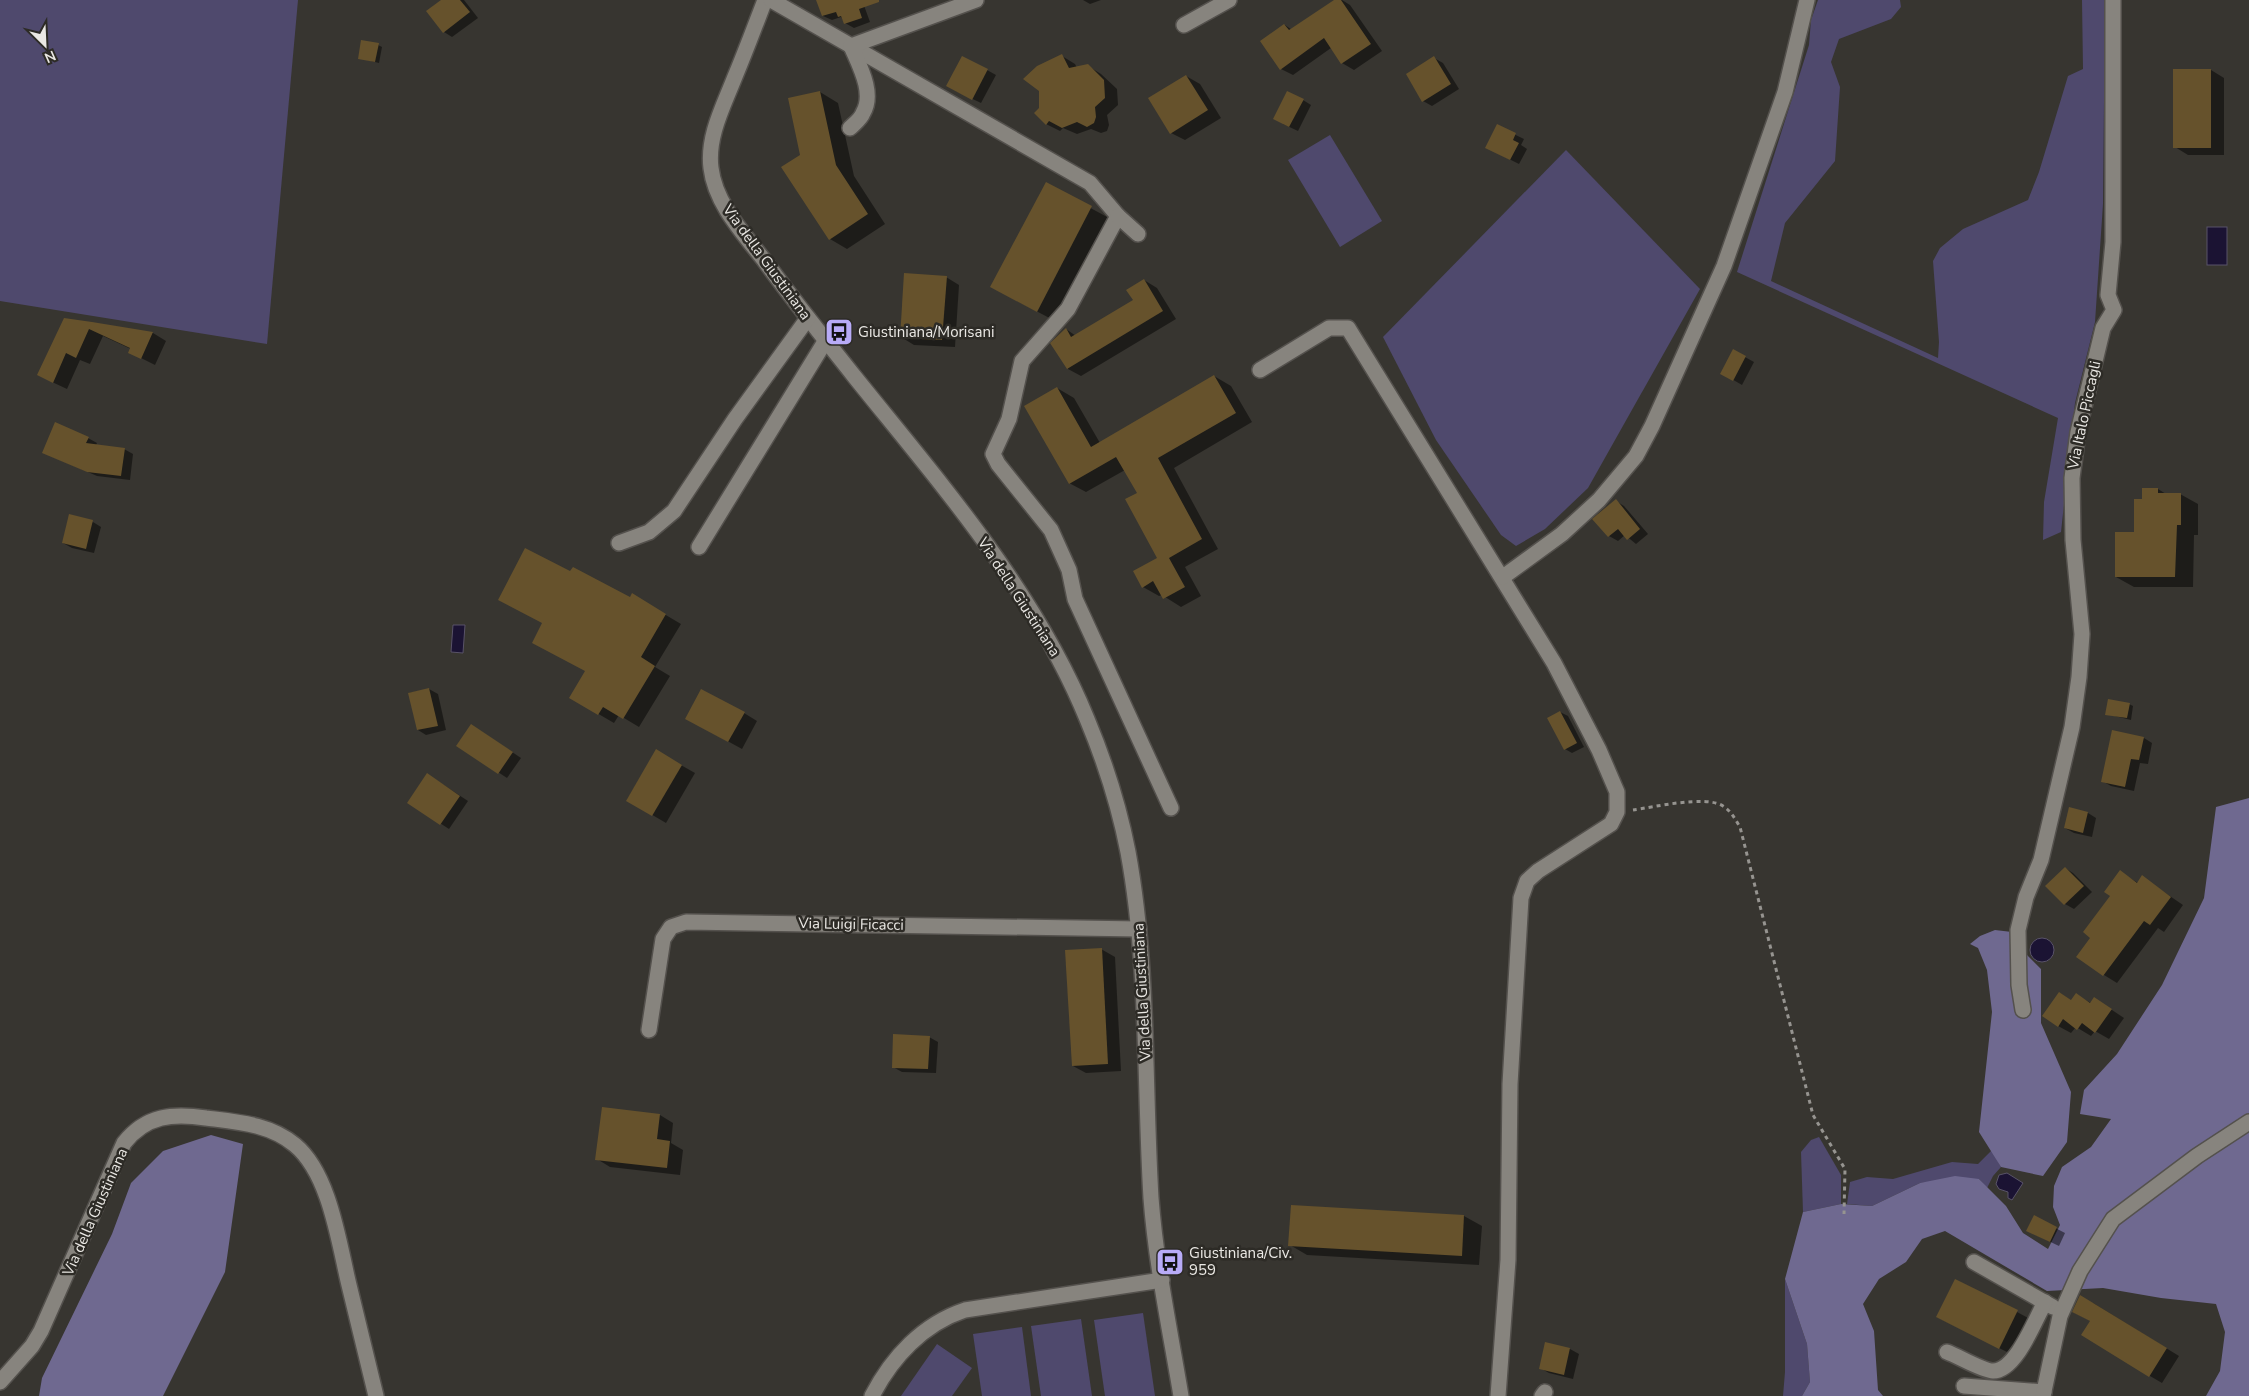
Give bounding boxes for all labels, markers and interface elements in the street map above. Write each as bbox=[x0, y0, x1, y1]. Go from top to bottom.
north arrow bbox=[20, 20, 70, 70]
text: N bbox=[41, 46, 59, 67]
street label: Via della Giustiniana bbox=[718, 199, 816, 324]
bus stop icon: Giustiniana/Morisani bbox=[824, 317, 854, 347]
place label: Giustiniana/Morisani bbox=[858, 322, 995, 342]
street label: Via Italo Piccagli bbox=[2063, 359, 2105, 472]
street label: Via della Giustiniana bbox=[972, 533, 1065, 660]
street label: Via Luigi Ficacci bbox=[797, 913, 904, 935]
street label: Via della Giustiniana bbox=[1128, 923, 1156, 1062]
street label: Via della Giustiniana bbox=[57, 1145, 132, 1280]
place label: Giustiniana/Civ. 959 bbox=[1189, 1243, 1292, 1280]
bus stop icon: Giustiniana/Civ. 959 bbox=[1155, 1247, 1185, 1277]

